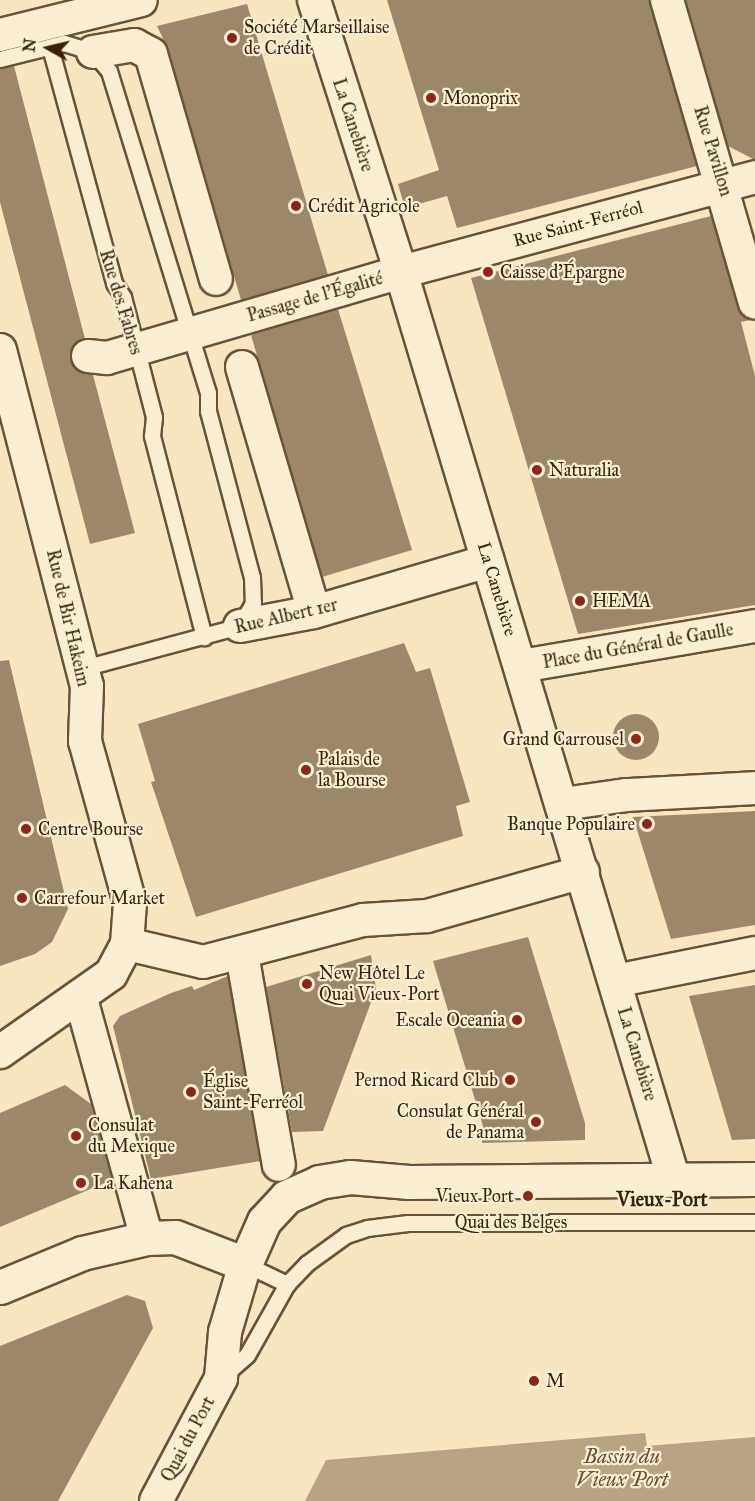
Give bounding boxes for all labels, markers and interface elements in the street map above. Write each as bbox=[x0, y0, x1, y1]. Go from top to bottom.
place label: Société Marseillaise de Crédit bbox=[244, 17, 390, 60]
north arrow bbox=[18, 18, 78, 78]
marker: Société Marseillaise de Crédit bbox=[225, 31, 239, 45]
text: N bbox=[19, 37, 40, 53]
street label: La Canebière bbox=[328, 76, 378, 174]
place label: Monoprix bbox=[443, 87, 518, 109]
marker: Monoprix bbox=[424, 91, 438, 105]
street label: Rue Pavillon bbox=[689, 103, 737, 199]
place label: Crédit Agricole bbox=[308, 195, 420, 217]
street label: Rue Saint-Ferréol bbox=[511, 196, 645, 252]
marker: Crédit Agricole bbox=[289, 199, 303, 213]
street label: Rue des Fabres bbox=[95, 247, 147, 357]
place label: Caisse d'Épargne bbox=[500, 261, 625, 283]
marker: Caisse d'Épargne bbox=[481, 265, 495, 279]
street label: Passage de l'Égalité bbox=[245, 267, 385, 327]
place label: Naturalia bbox=[549, 459, 619, 481]
marker: Naturalia bbox=[530, 463, 544, 477]
street label: La Canebière bbox=[472, 539, 522, 639]
street label: Rue de Bir Hakeim bbox=[42, 547, 94, 689]
place label: HEMA bbox=[592, 590, 651, 612]
street label: Rue Albert 1er bbox=[232, 594, 340, 638]
marker: HEMA bbox=[573, 594, 587, 608]
street label: Place du Général de Gaulle bbox=[541, 619, 735, 673]
place label: Grand Carrousel bbox=[503, 728, 624, 750]
marker: Grand Carrousel bbox=[629, 732, 643, 746]
place label: Palais de la Bourse bbox=[318, 749, 386, 792]
marker: Palais de la Bourse bbox=[299, 763, 313, 777]
place label: Banque Populaire bbox=[507, 813, 635, 835]
marker: Banque Populaire bbox=[640, 817, 654, 831]
place label: Centre Bourse bbox=[38, 818, 143, 840]
marker: Centre Bourse bbox=[19, 822, 33, 836]
place label: Carrefour Market bbox=[34, 887, 165, 909]
marker: Carrefour Market bbox=[15, 891, 29, 905]
place label: New Hôtel Le Quai Vieux-Port bbox=[319, 963, 440, 1006]
marker: New Hôtel Le Quai Vieux-Port bbox=[300, 977, 314, 991]
street label: La Canebière bbox=[612, 1004, 662, 1104]
place label: Escale Oceania bbox=[395, 1009, 505, 1031]
marker: Escale Oceania bbox=[510, 1013, 524, 1027]
place label: Pernod Ricard Club bbox=[354, 1069, 498, 1091]
place label: Église Saint-Ferréol bbox=[203, 1071, 303, 1114]
marker: Pernod Ricard Club bbox=[503, 1073, 517, 1087]
marker: Église Saint-Ferréol bbox=[184, 1085, 198, 1099]
place label: Consulat Général de Panama bbox=[397, 1101, 524, 1144]
place label: Consulat du Mexique bbox=[88, 1115, 175, 1158]
marker: Consulat Général de Panama bbox=[529, 1115, 543, 1129]
marker: Consulat du Mexique bbox=[69, 1129, 83, 1143]
place label: La Kahena bbox=[93, 1172, 173, 1194]
marker: La Kahena bbox=[74, 1176, 88, 1190]
place label: Vieux Port bbox=[436, 1185, 514, 1207]
marker: Vieux Port bbox=[519, 1187, 537, 1205]
district label: Vieux-Port bbox=[616, 1187, 708, 1211]
street label: Quai des Belges bbox=[455, 1211, 567, 1233]
place label: M bbox=[546, 1370, 565, 1392]
marker: M bbox=[527, 1374, 541, 1388]
street label: Quai du Port bbox=[157, 1393, 219, 1485]
water label: Bassin du Vieux Port bbox=[576, 1444, 668, 1491]

